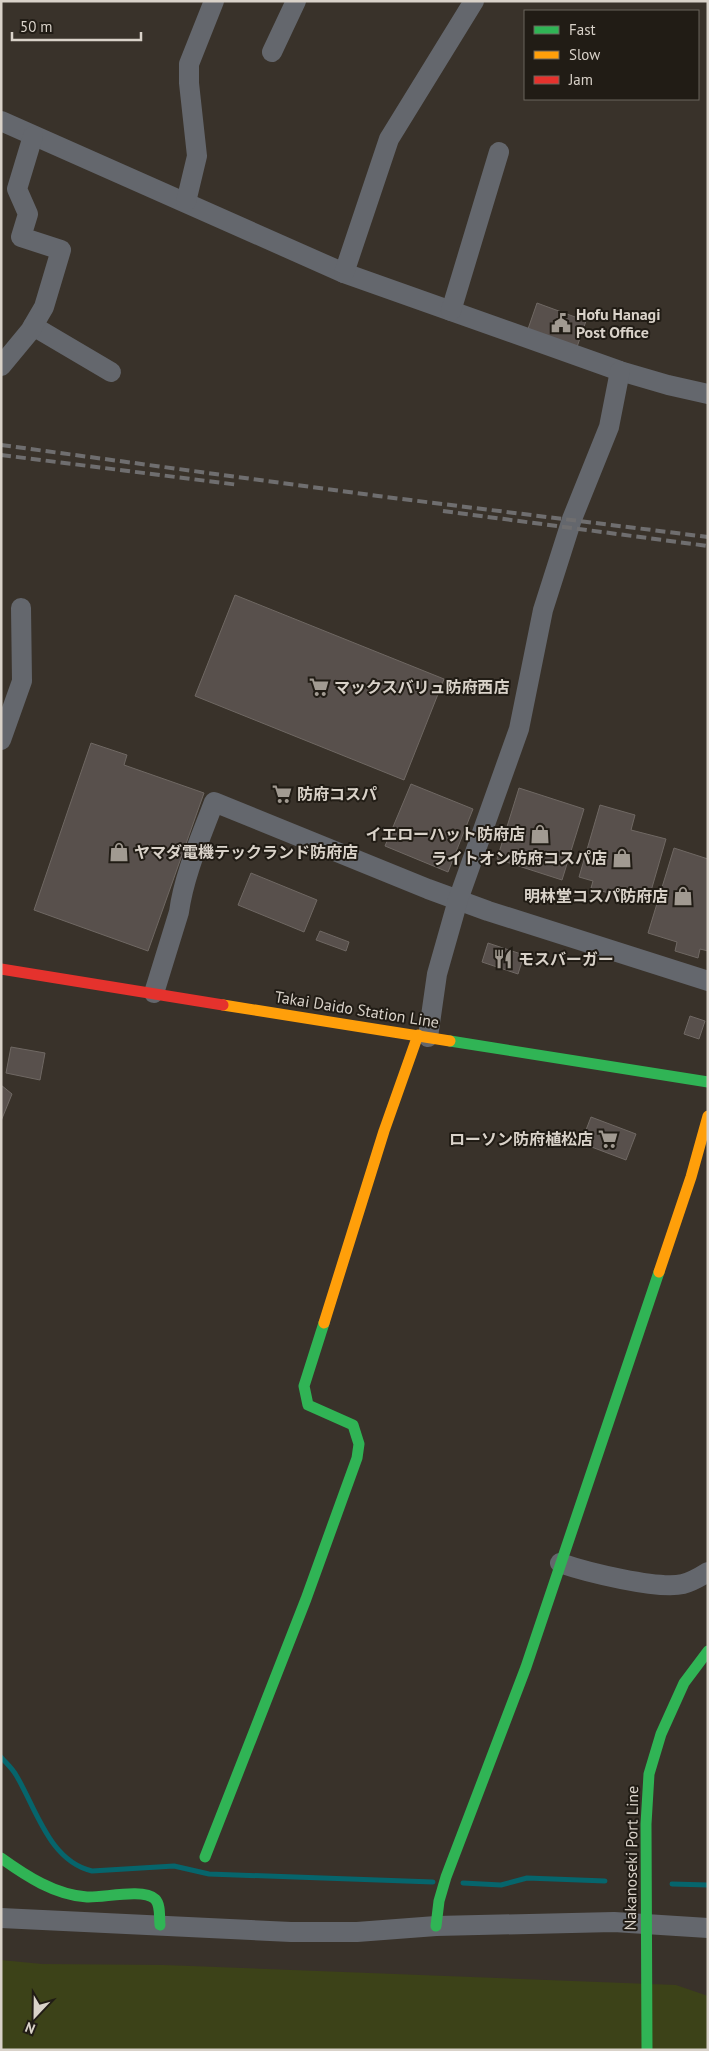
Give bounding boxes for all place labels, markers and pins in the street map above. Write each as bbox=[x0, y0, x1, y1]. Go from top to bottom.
place label: Hofu Hanagi Post Office bbox=[576, 304, 661, 342]
public building icon: Hofu Hanagi Post Office bbox=[550, 312, 572, 334]
supermarket icon: マックスバリュ防府西店 bbox=[308, 676, 330, 698]
place label: マックスバリュ防府西店 bbox=[334, 677, 510, 697]
supermarket icon: 防府コスパ bbox=[271, 783, 293, 805]
place label: 防府コスパ bbox=[297, 784, 377, 804]
shop icon: イエローハット防府店 bbox=[529, 823, 551, 845]
place label: イエローハット防府店 bbox=[365, 824, 525, 844]
shop icon: ヤマダ電機テックランド防府店 bbox=[108, 841, 130, 863]
place label: ヤマダ電機テックランド防府店 bbox=[134, 842, 358, 862]
shop icon: ライトオン防府コスパ店 bbox=[611, 847, 633, 869]
place label: ライトオン防府コスパ店 bbox=[431, 848, 607, 868]
shop icon: 明林堂コスパ防府店 bbox=[672, 885, 694, 907]
place label: 明林堂コスパ防府店 bbox=[524, 886, 668, 906]
restaurant icon: モスバーガー bbox=[492, 948, 514, 970]
place label: モスバーガー bbox=[518, 949, 614, 969]
supermarket icon: ローソン防府植松店 bbox=[597, 1128, 619, 1150]
place label: ローソン防府植松店 bbox=[449, 1129, 593, 1149]

